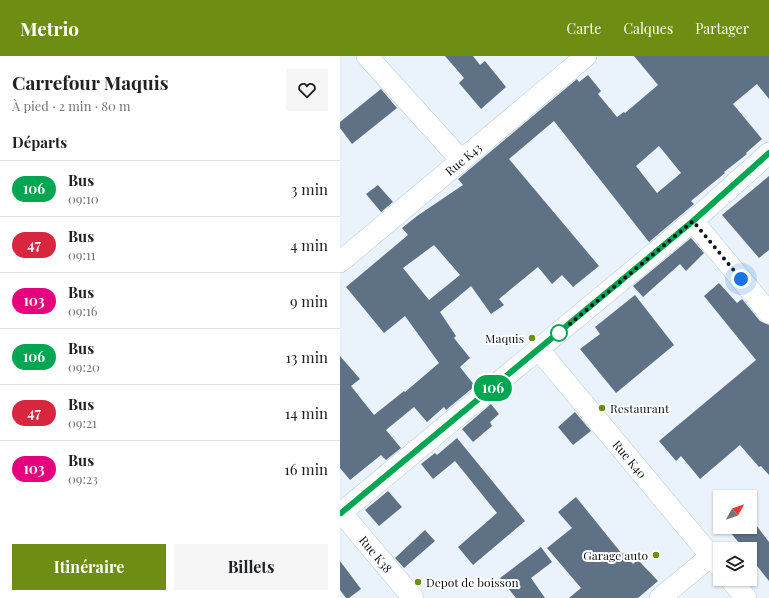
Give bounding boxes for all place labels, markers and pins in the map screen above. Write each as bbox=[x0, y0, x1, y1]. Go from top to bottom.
unlabelled marker bbox=[550, 324, 568, 342]
place label: Maquis bbox=[485, 330, 524, 346]
marker: Maquis bbox=[527, 333, 537, 343]
place label: Restaurant bbox=[610, 400, 670, 416]
marker: Restaurant bbox=[597, 403, 607, 413]
place label: Garage auto bbox=[583, 547, 648, 563]
marker: Garage auto bbox=[651, 550, 661, 560]
place label: Depot de boisson bbox=[426, 574, 519, 590]
marker: Depot de boisson bbox=[413, 577, 423, 587]

